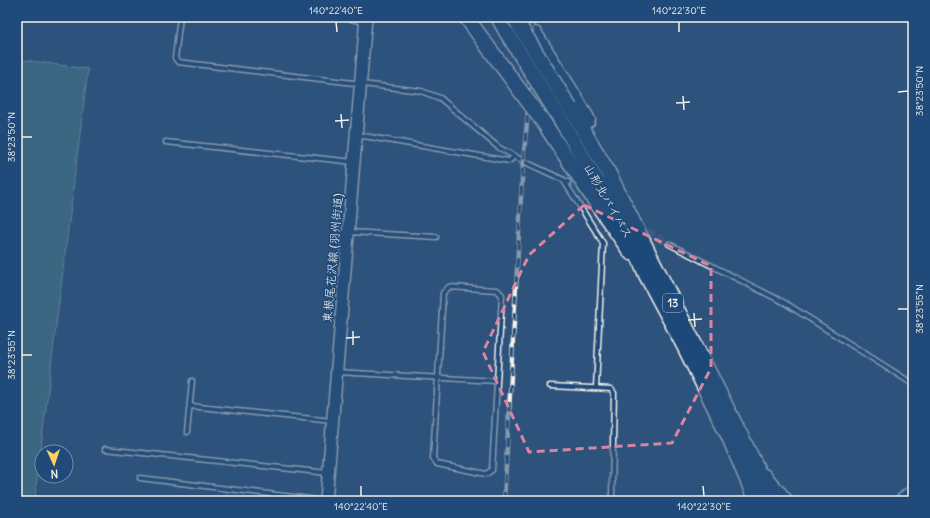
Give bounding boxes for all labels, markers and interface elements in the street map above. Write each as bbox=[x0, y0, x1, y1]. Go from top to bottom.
text: 140°22'40"E bbox=[309, 4, 363, 17]
text: 140°22'30"E bbox=[652, 4, 706, 17]
text: 38°23'50"N bbox=[913, 66, 926, 116]
text: 38°23'50"N bbox=[5, 112, 18, 162]
street label: 山形北バイパス bbox=[581, 161, 636, 241]
street label: 東根尾花沢線 (羽州街道) bbox=[319, 192, 346, 323]
text: 38°23'55"N bbox=[913, 284, 926, 334]
road number: 13 bbox=[663, 294, 683, 312]
text: 38°23'55"N bbox=[5, 330, 18, 380]
north arrow bbox=[34, 444, 74, 484]
text: N bbox=[50, 467, 59, 481]
text: 140°22'40"E bbox=[334, 500, 388, 513]
text: 140°22'30"E bbox=[677, 500, 731, 513]

